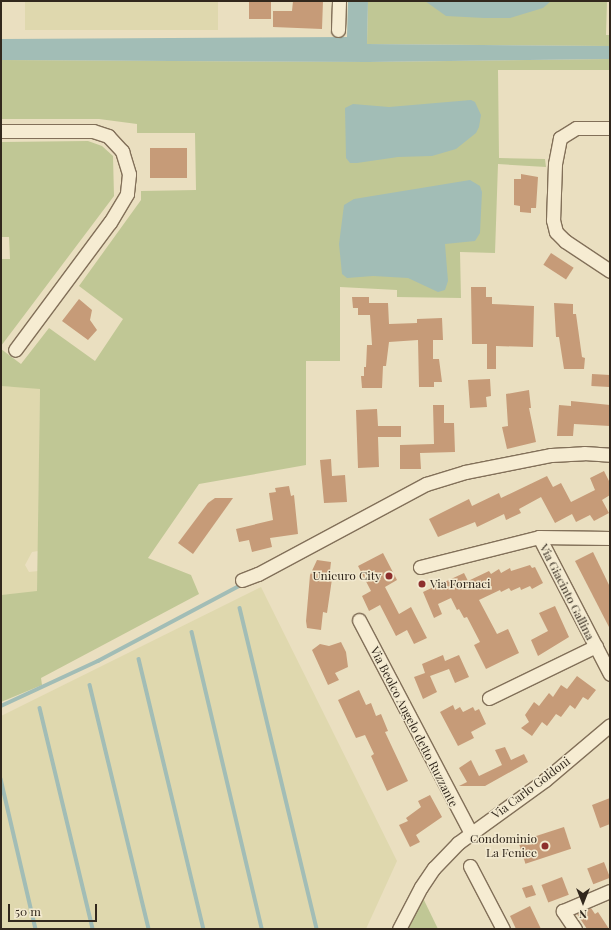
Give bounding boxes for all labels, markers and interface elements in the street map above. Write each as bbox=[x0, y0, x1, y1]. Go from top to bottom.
street label: Via Giacinto Gallina bbox=[537, 542, 597, 642]
place label: Unieuro City bbox=[313, 569, 381, 583]
marker: Unieuro City bbox=[384, 571, 394, 581]
place label: Via Fornaci bbox=[430, 577, 491, 591]
marker: Via Fornaci bbox=[417, 579, 427, 589]
street label: Via Beolco Angelo detto Ruzzante bbox=[367, 644, 461, 810]
street label: Via Carlo Goldoni bbox=[489, 754, 573, 822]
place label: Condominio La Fenice bbox=[470, 832, 537, 860]
marker: Condominio La Fenice bbox=[540, 841, 550, 851]
north arrow bbox=[563, 882, 603, 922]
scale bar bbox=[10, 896, 99, 922]
text: 50 m bbox=[15, 903, 41, 919]
text: N bbox=[579, 907, 587, 922]

